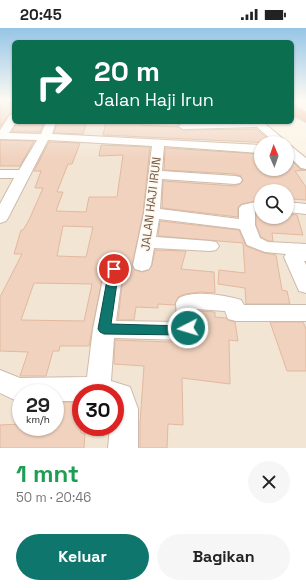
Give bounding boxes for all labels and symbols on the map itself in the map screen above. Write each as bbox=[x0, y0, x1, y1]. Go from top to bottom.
north arrow bbox=[254, 136, 294, 176]
street label: JALAN HAJI IRUN bbox=[137, 156, 165, 252]
pin bbox=[97, 252, 131, 286]
position arrow bbox=[167, 307, 209, 349]
speed limit sign: 30 bbox=[72, 384, 124, 436]

